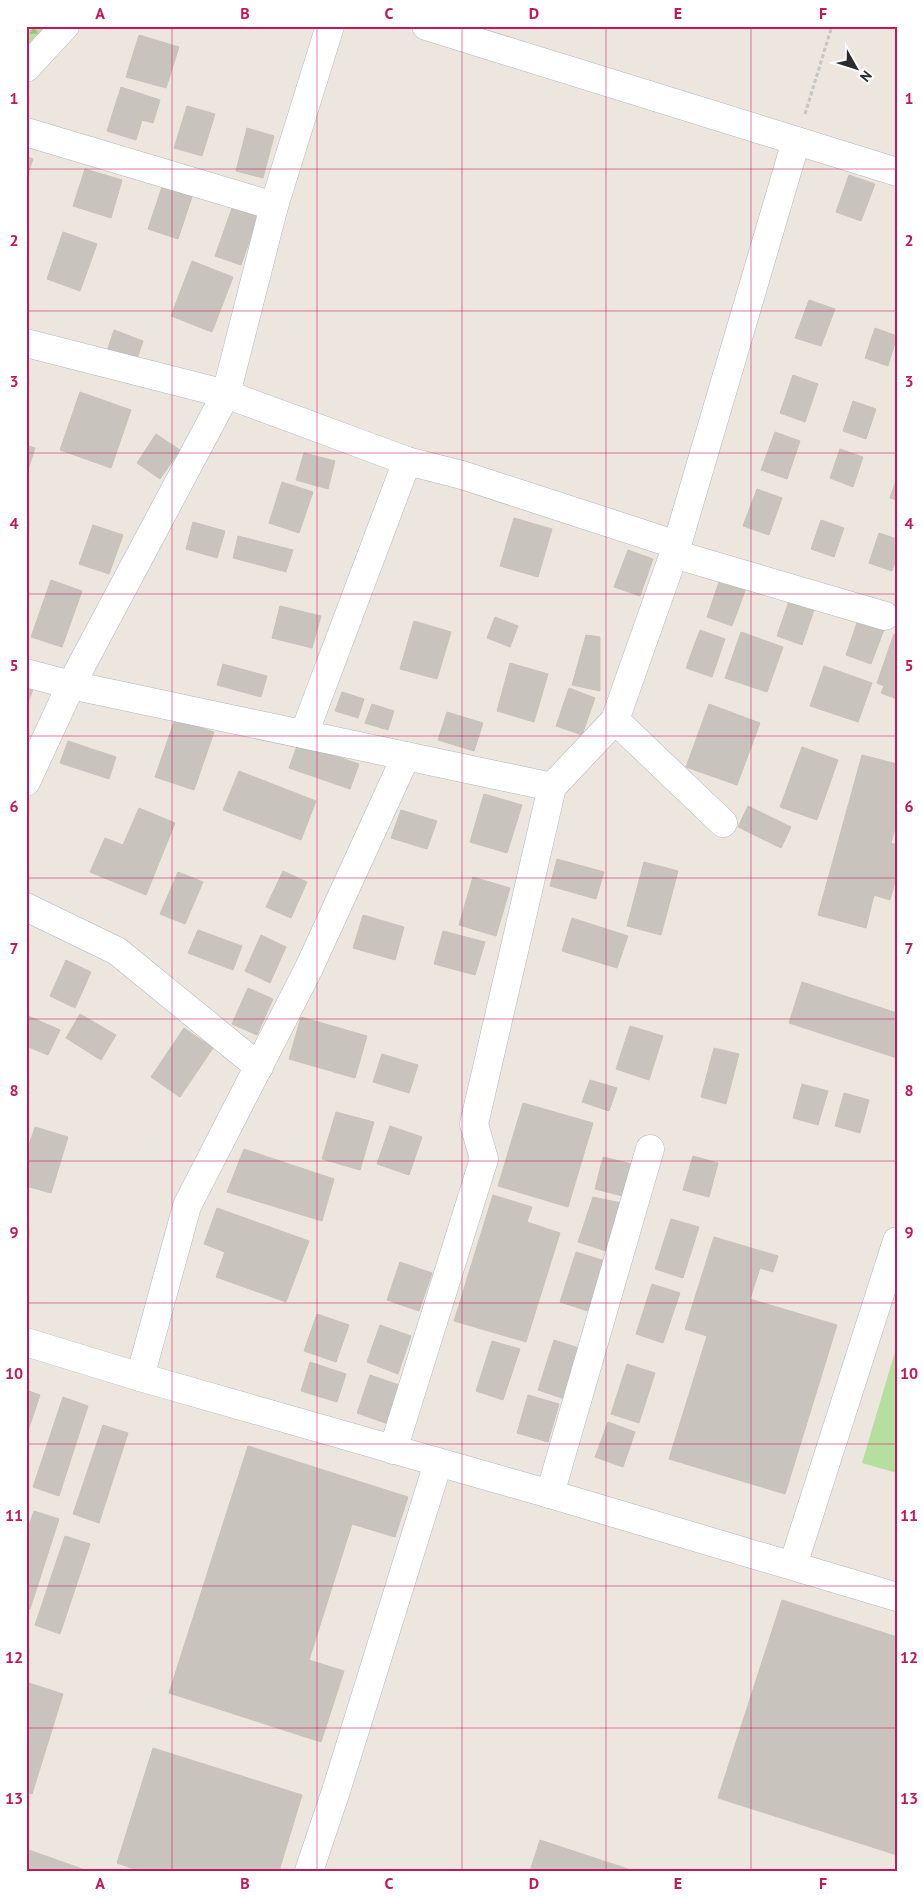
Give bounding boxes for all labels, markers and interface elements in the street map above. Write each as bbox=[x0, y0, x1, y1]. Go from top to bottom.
text: A bbox=[95, 3, 105, 23]
text: B bbox=[240, 3, 250, 23]
text: C bbox=[385, 3, 394, 23]
text: D bbox=[529, 3, 539, 23]
text: E bbox=[674, 3, 682, 23]
text: F bbox=[819, 3, 827, 23]
north arrow bbox=[830, 42, 880, 92]
text: N bbox=[856, 67, 876, 85]
text: 1 bbox=[9, 88, 19, 108]
text: 1 bbox=[904, 88, 914, 108]
text: 2 bbox=[9, 230, 19, 250]
text: 2 bbox=[904, 230, 914, 250]
text: 3 bbox=[9, 371, 19, 391]
text: 3 bbox=[904, 371, 914, 391]
text: 4 bbox=[9, 513, 19, 533]
text: 4 bbox=[904, 513, 914, 533]
text: 5 bbox=[9, 655, 19, 675]
text: 5 bbox=[904, 655, 914, 675]
text: 6 bbox=[9, 796, 19, 816]
text: 6 bbox=[904, 796, 914, 816]
text: 7 bbox=[9, 938, 19, 958]
text: 7 bbox=[904, 938, 914, 958]
text: 8 bbox=[9, 1080, 19, 1100]
text: 8 bbox=[904, 1080, 914, 1100]
text: 9 bbox=[9, 1222, 19, 1242]
text: 9 bbox=[904, 1222, 914, 1242]
text: 10 bbox=[5, 1363, 23, 1383]
text: 10 bbox=[900, 1363, 918, 1383]
text: 11 bbox=[5, 1505, 23, 1525]
text: 11 bbox=[900, 1505, 918, 1525]
text: 12 bbox=[5, 1647, 23, 1667]
text: 12 bbox=[900, 1647, 918, 1667]
text: 13 bbox=[5, 1788, 23, 1808]
text: 13 bbox=[900, 1788, 918, 1808]
text: A bbox=[95, 1873, 105, 1893]
text: B bbox=[240, 1873, 250, 1893]
text: C bbox=[385, 1873, 394, 1893]
text: D bbox=[529, 1873, 539, 1893]
text: E bbox=[674, 1873, 682, 1893]
text: F bbox=[819, 1873, 827, 1893]

